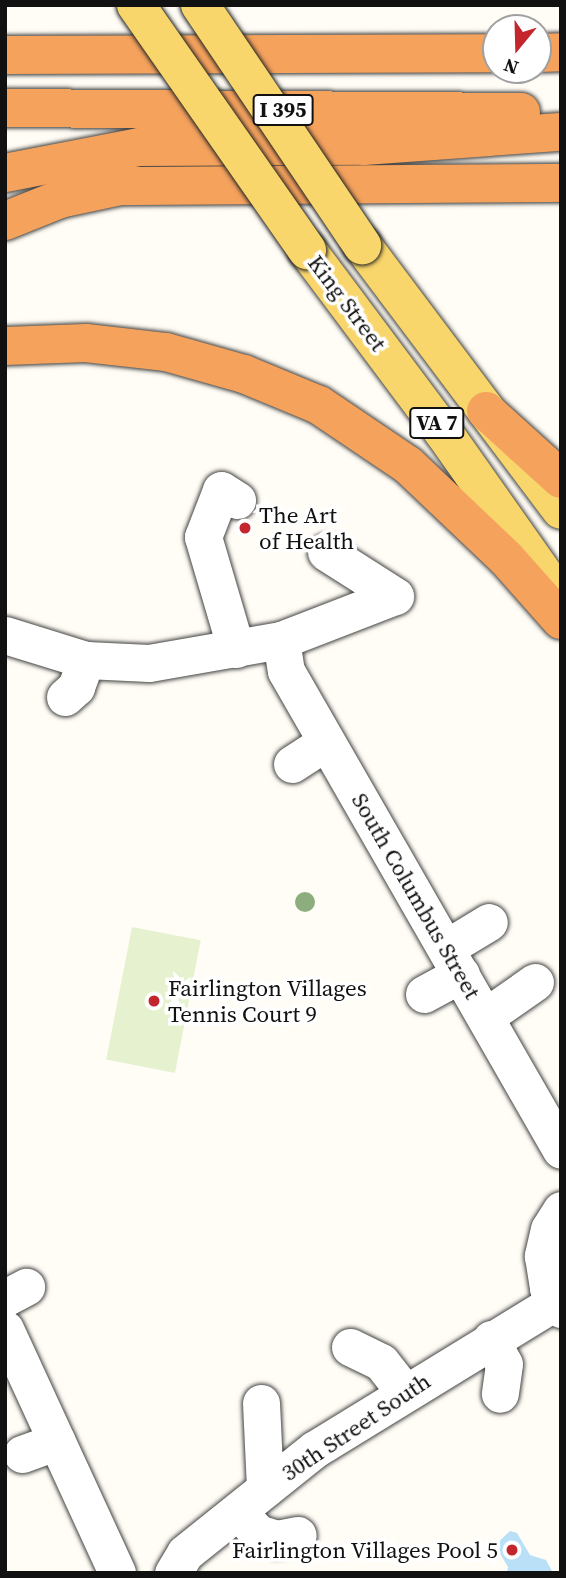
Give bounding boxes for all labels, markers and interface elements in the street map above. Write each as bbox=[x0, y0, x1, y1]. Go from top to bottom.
north arrow bbox=[482, 14, 552, 84]
text: N bbox=[500, 52, 522, 82]
road number: I 395 bbox=[252, 92, 314, 128]
street label: King Street bbox=[302, 250, 392, 356]
road number: VA 7 bbox=[409, 406, 465, 440]
place label: The Art of Health bbox=[259, 501, 354, 555]
marker: The Art of Health bbox=[237, 520, 253, 536]
street label: South Columbus Street bbox=[346, 788, 486, 1004]
place label: Fairlington Villages Tennis Court 9 bbox=[168, 974, 367, 1028]
marker: Fairlington Villages Tennis Court 9 bbox=[146, 993, 162, 1009]
street label: 30th Street South bbox=[276, 1367, 436, 1487]
place label: Fairlington Villages Pool 5 bbox=[231, 1536, 498, 1564]
marker: Fairlington Villages Pool 5 bbox=[504, 1542, 520, 1558]

